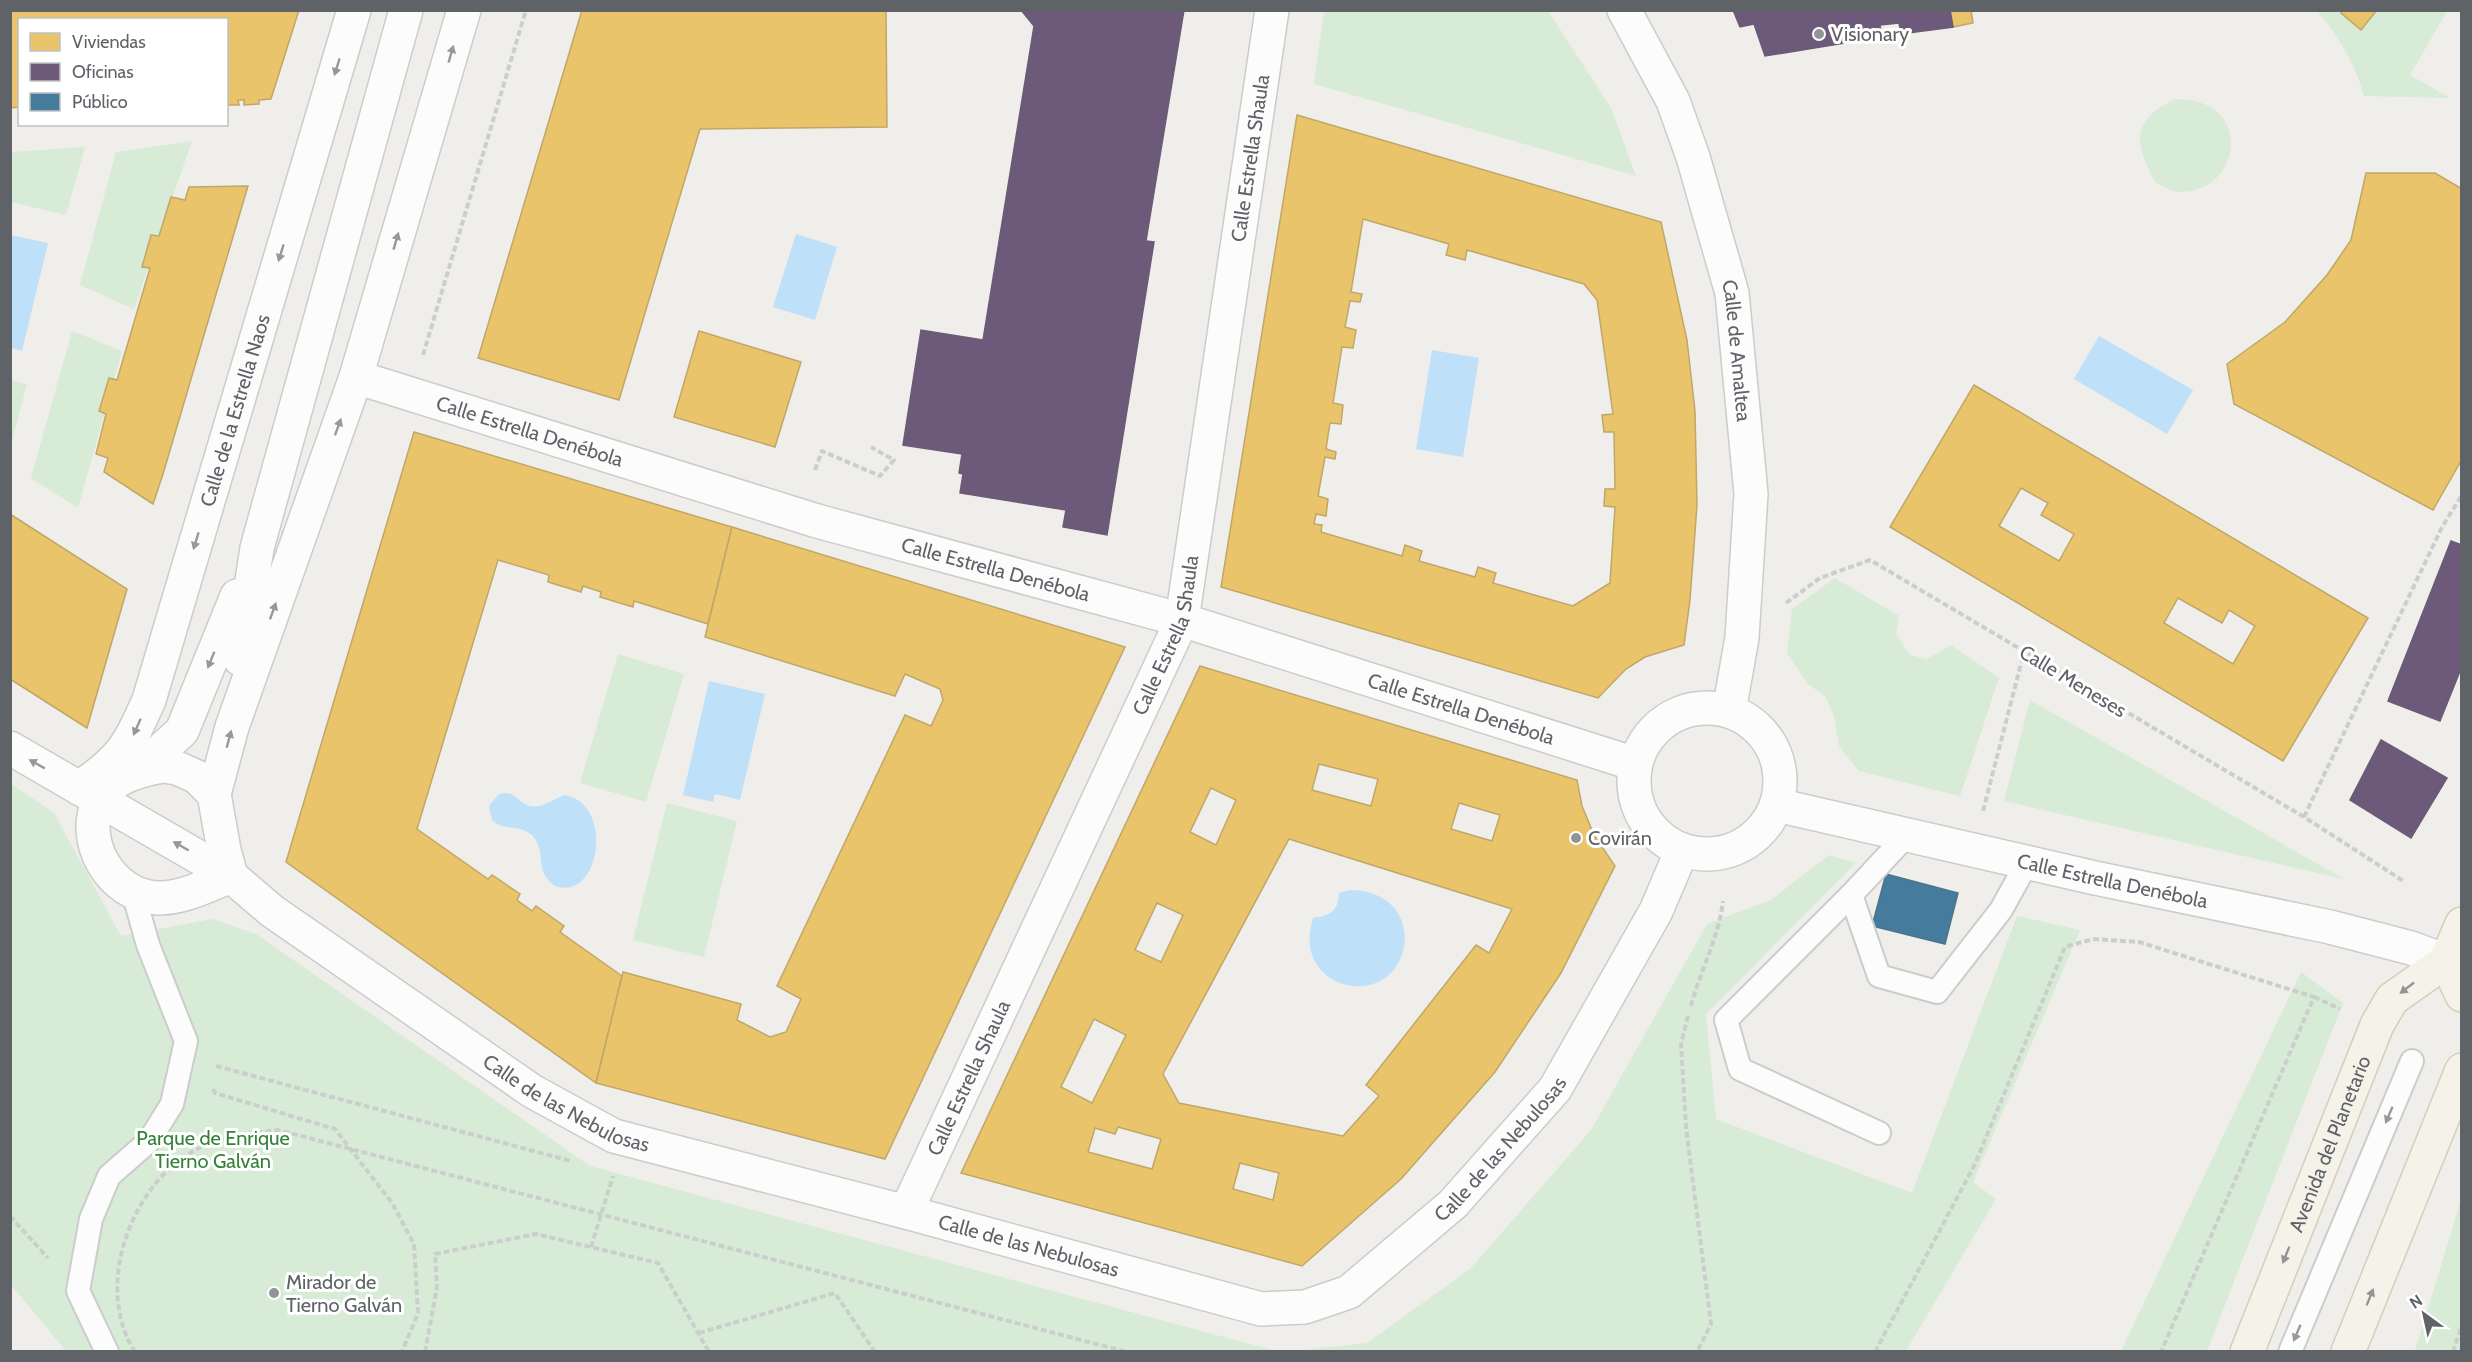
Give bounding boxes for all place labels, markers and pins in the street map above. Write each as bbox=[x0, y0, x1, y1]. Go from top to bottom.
place label: Visionary bbox=[1831, 22, 1909, 46]
marker: Visionary bbox=[1812, 27, 1826, 41]
place label: Covirán bbox=[1588, 826, 1652, 850]
marker: Covirán bbox=[1569, 831, 1583, 845]
place label: Mirador de Tierno Galván bbox=[286, 1270, 402, 1317]
marker: Mirador de Tierno Galván bbox=[267, 1286, 281, 1300]

